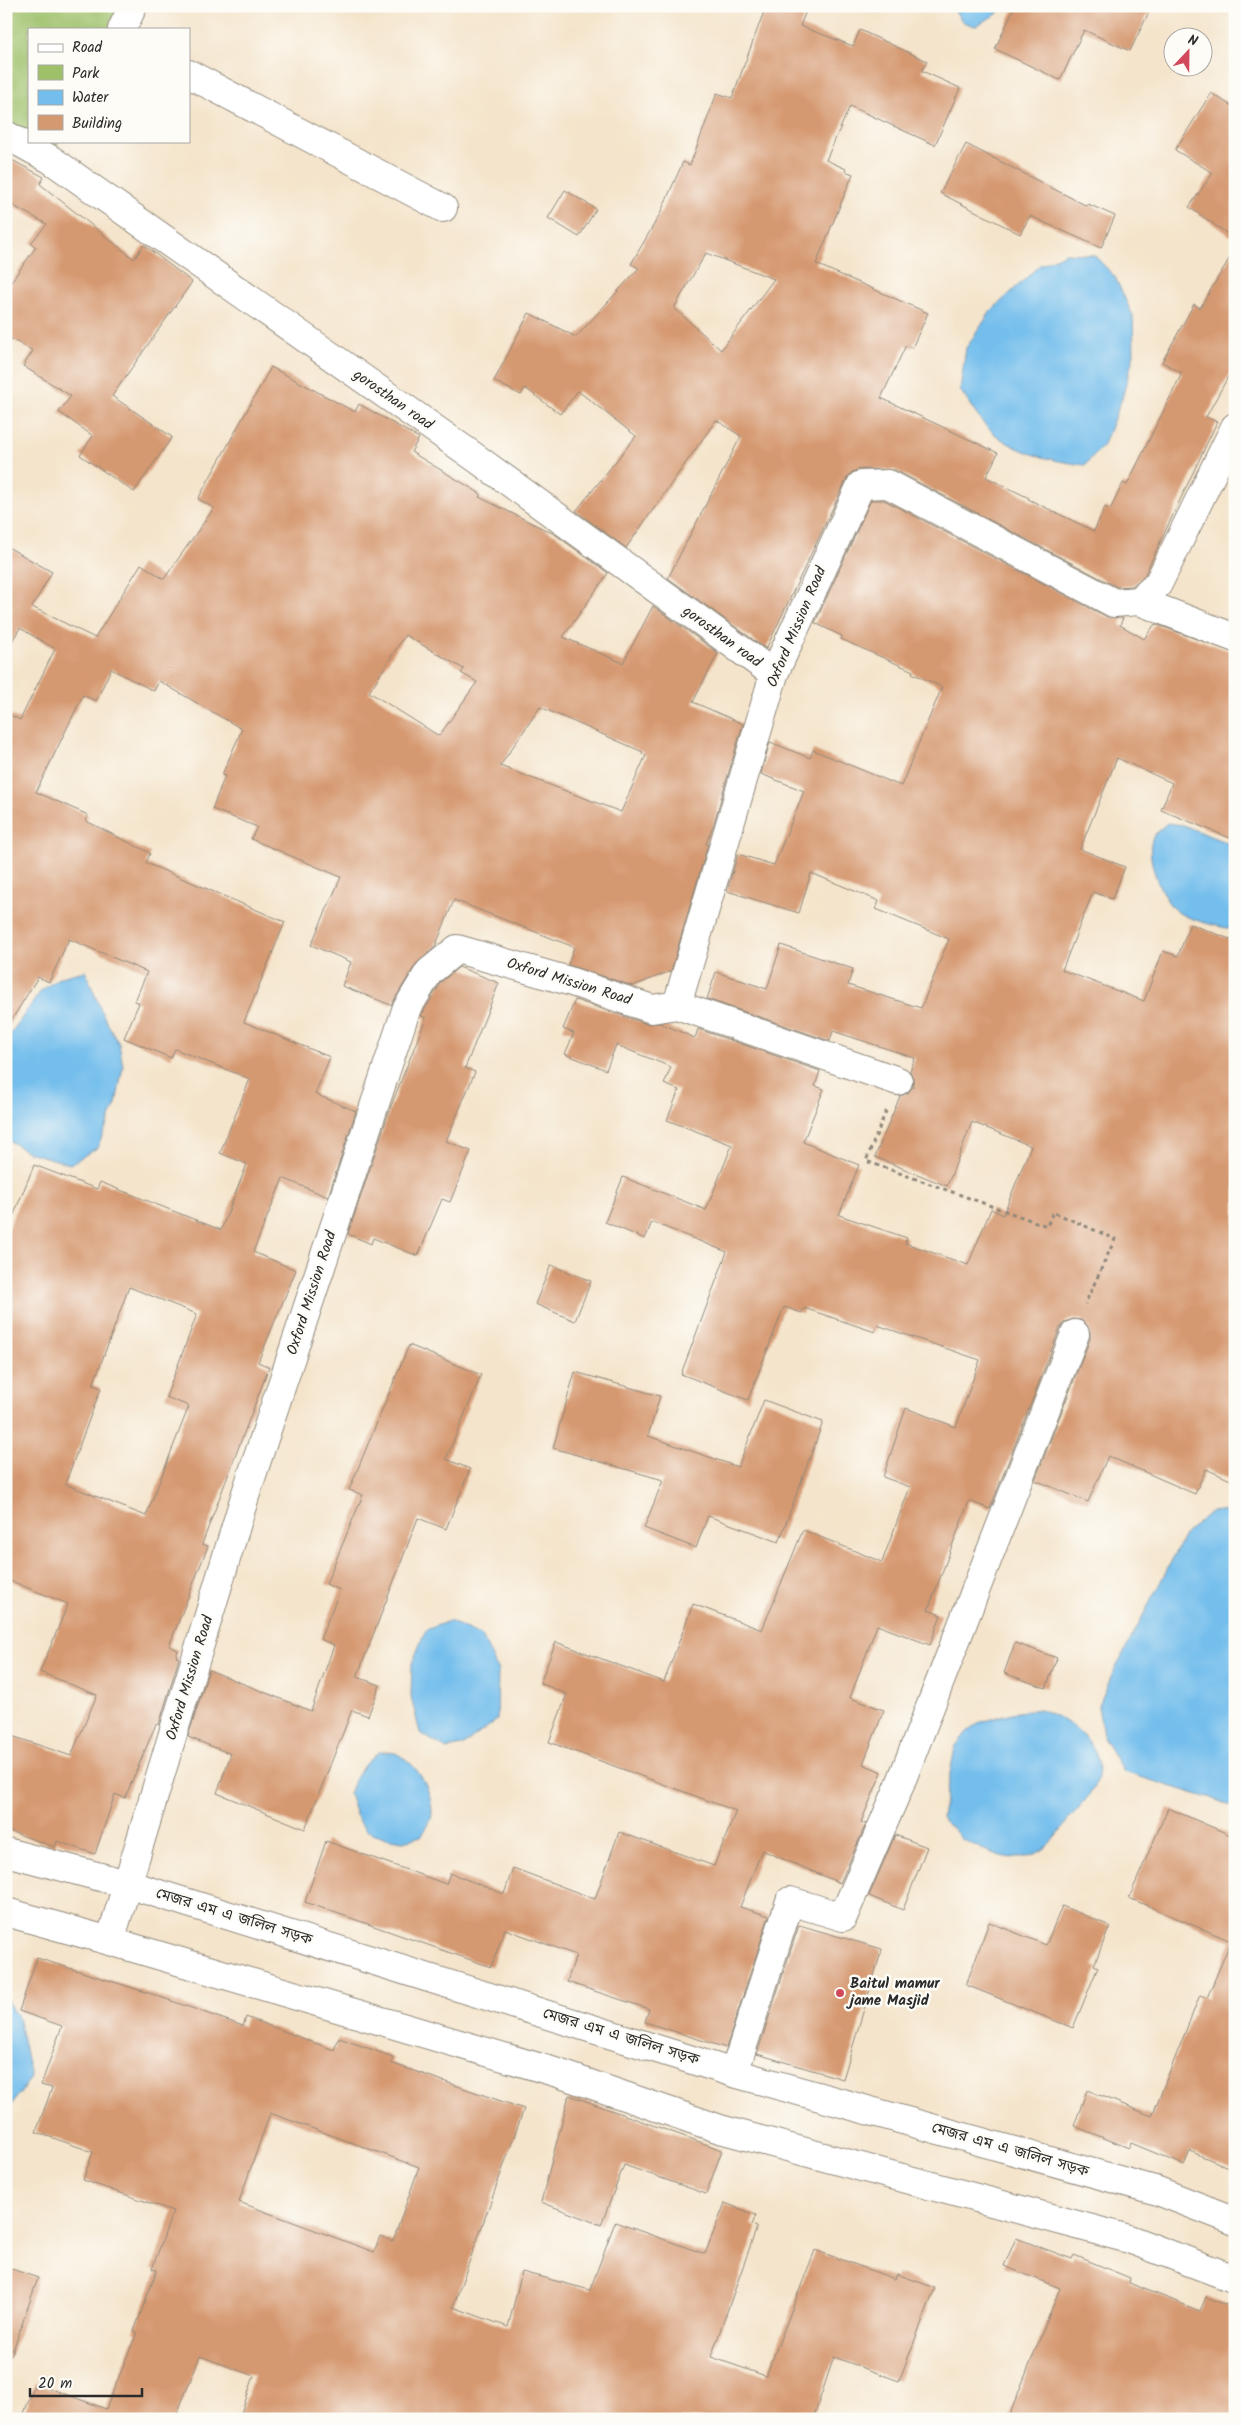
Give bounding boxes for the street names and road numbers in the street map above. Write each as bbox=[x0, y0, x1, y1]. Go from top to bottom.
street label: gorosthan road bbox=[347, 363, 438, 437]
street label: Oxford Mission Road bbox=[761, 562, 833, 691]
street label: gorosthan road bbox=[676, 599, 767, 674]
street label: Oxford Mission Road bbox=[504, 952, 635, 1013]
street label: Oxford Mission Road bbox=[281, 1227, 344, 1358]
street label: Oxford Mission Road bbox=[160, 1612, 221, 1743]
street label: মেজর এম এ জলিল সড়ক bbox=[153, 1882, 316, 1953]
street label: মেজর এম এ জলিল সড়ক bbox=[540, 2002, 703, 2073]
street label: মেজর এম এ জলিল সড়ক bbox=[929, 2116, 1092, 2184]

